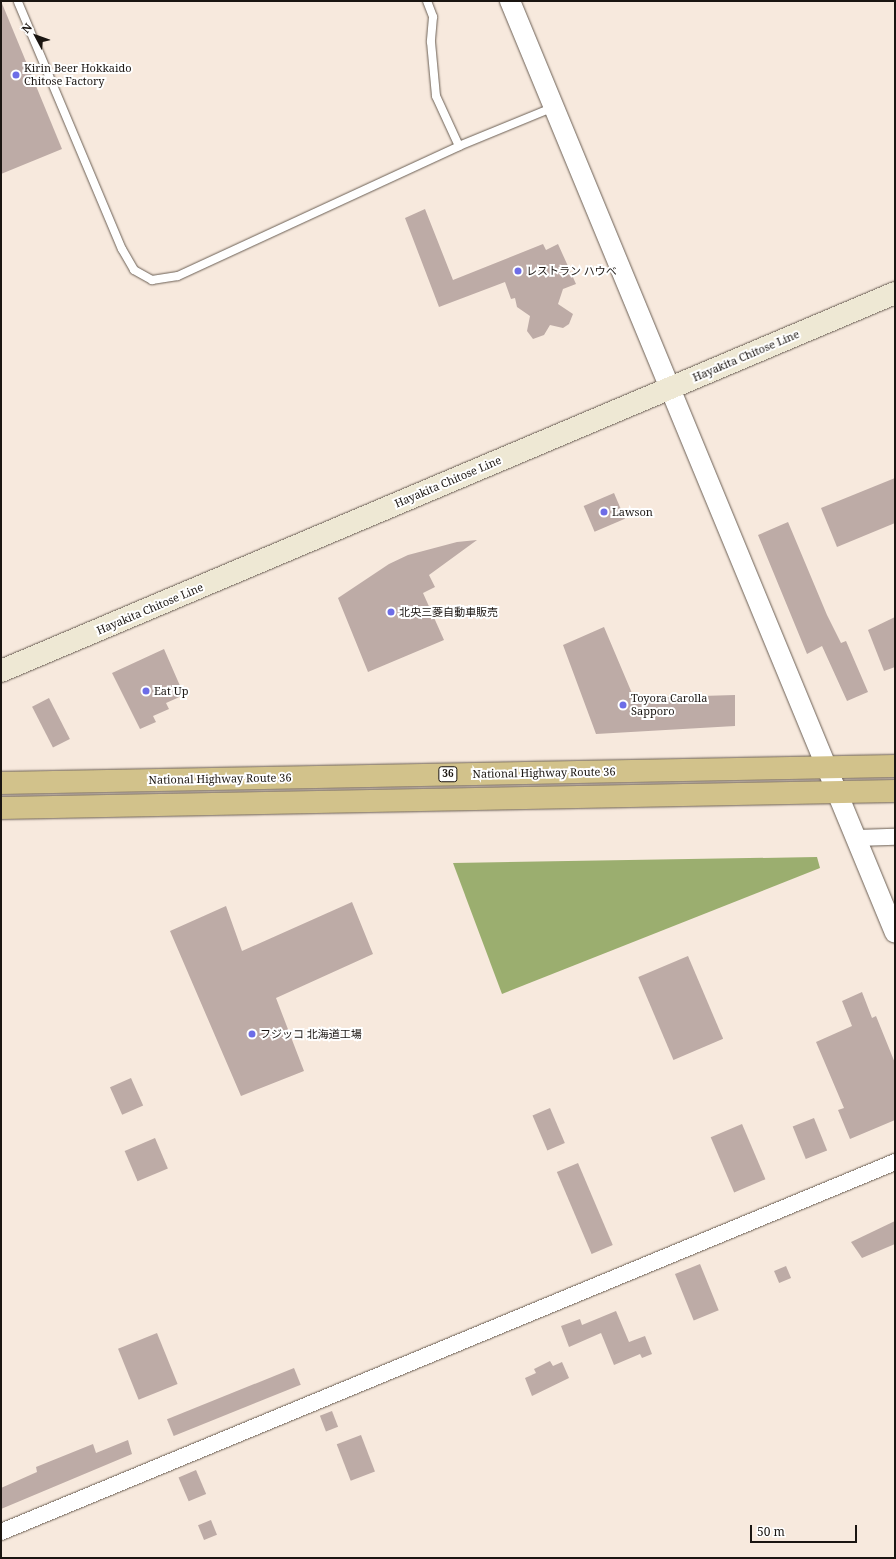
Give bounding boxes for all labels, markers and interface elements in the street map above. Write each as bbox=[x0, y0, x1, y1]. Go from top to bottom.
north arrow bbox=[16, 16, 56, 56]
text: N bbox=[18, 20, 35, 36]
place label: Kirin Beer Hokkaido Chitose Factory bbox=[24, 62, 132, 88]
marker: Kirin Beer Hokkaido Chitose Factory bbox=[11, 70, 21, 80]
place label: レストラン ハウベ bbox=[526, 264, 617, 278]
marker: レストラン ハウベ bbox=[513, 266, 523, 276]
street label: Hayakita Chitose Line bbox=[691, 328, 801, 384]
street label: Hayakita Chitose Line bbox=[393, 454, 503, 510]
place label: Lawson bbox=[612, 505, 653, 519]
marker: Lawson bbox=[599, 507, 609, 517]
street label: Hayakita Chitose Line bbox=[95, 581, 205, 637]
place label: 北央三菱自動車販売 bbox=[399, 605, 498, 619]
marker: 北央三菱自動車販売 bbox=[386, 607, 396, 617]
place label: Eat Up bbox=[154, 684, 188, 698]
marker: Eat Up bbox=[141, 686, 151, 696]
place label: Toyora Carolla Sapporo bbox=[631, 692, 707, 718]
marker: Toyora Carolla Sapporo bbox=[618, 700, 628, 710]
street label: National Highway Route 36 bbox=[472, 765, 616, 781]
road number: 36 bbox=[438, 766, 458, 782]
street label: National Highway Route 36 bbox=[148, 771, 292, 787]
place label: フジッコ 北海道工場 bbox=[260, 1027, 362, 1041]
marker: フジッコ 北海道工場 bbox=[247, 1029, 257, 1039]
scale bar bbox=[752, 1517, 859, 1543]
text: 50 m bbox=[757, 1523, 785, 1540]

